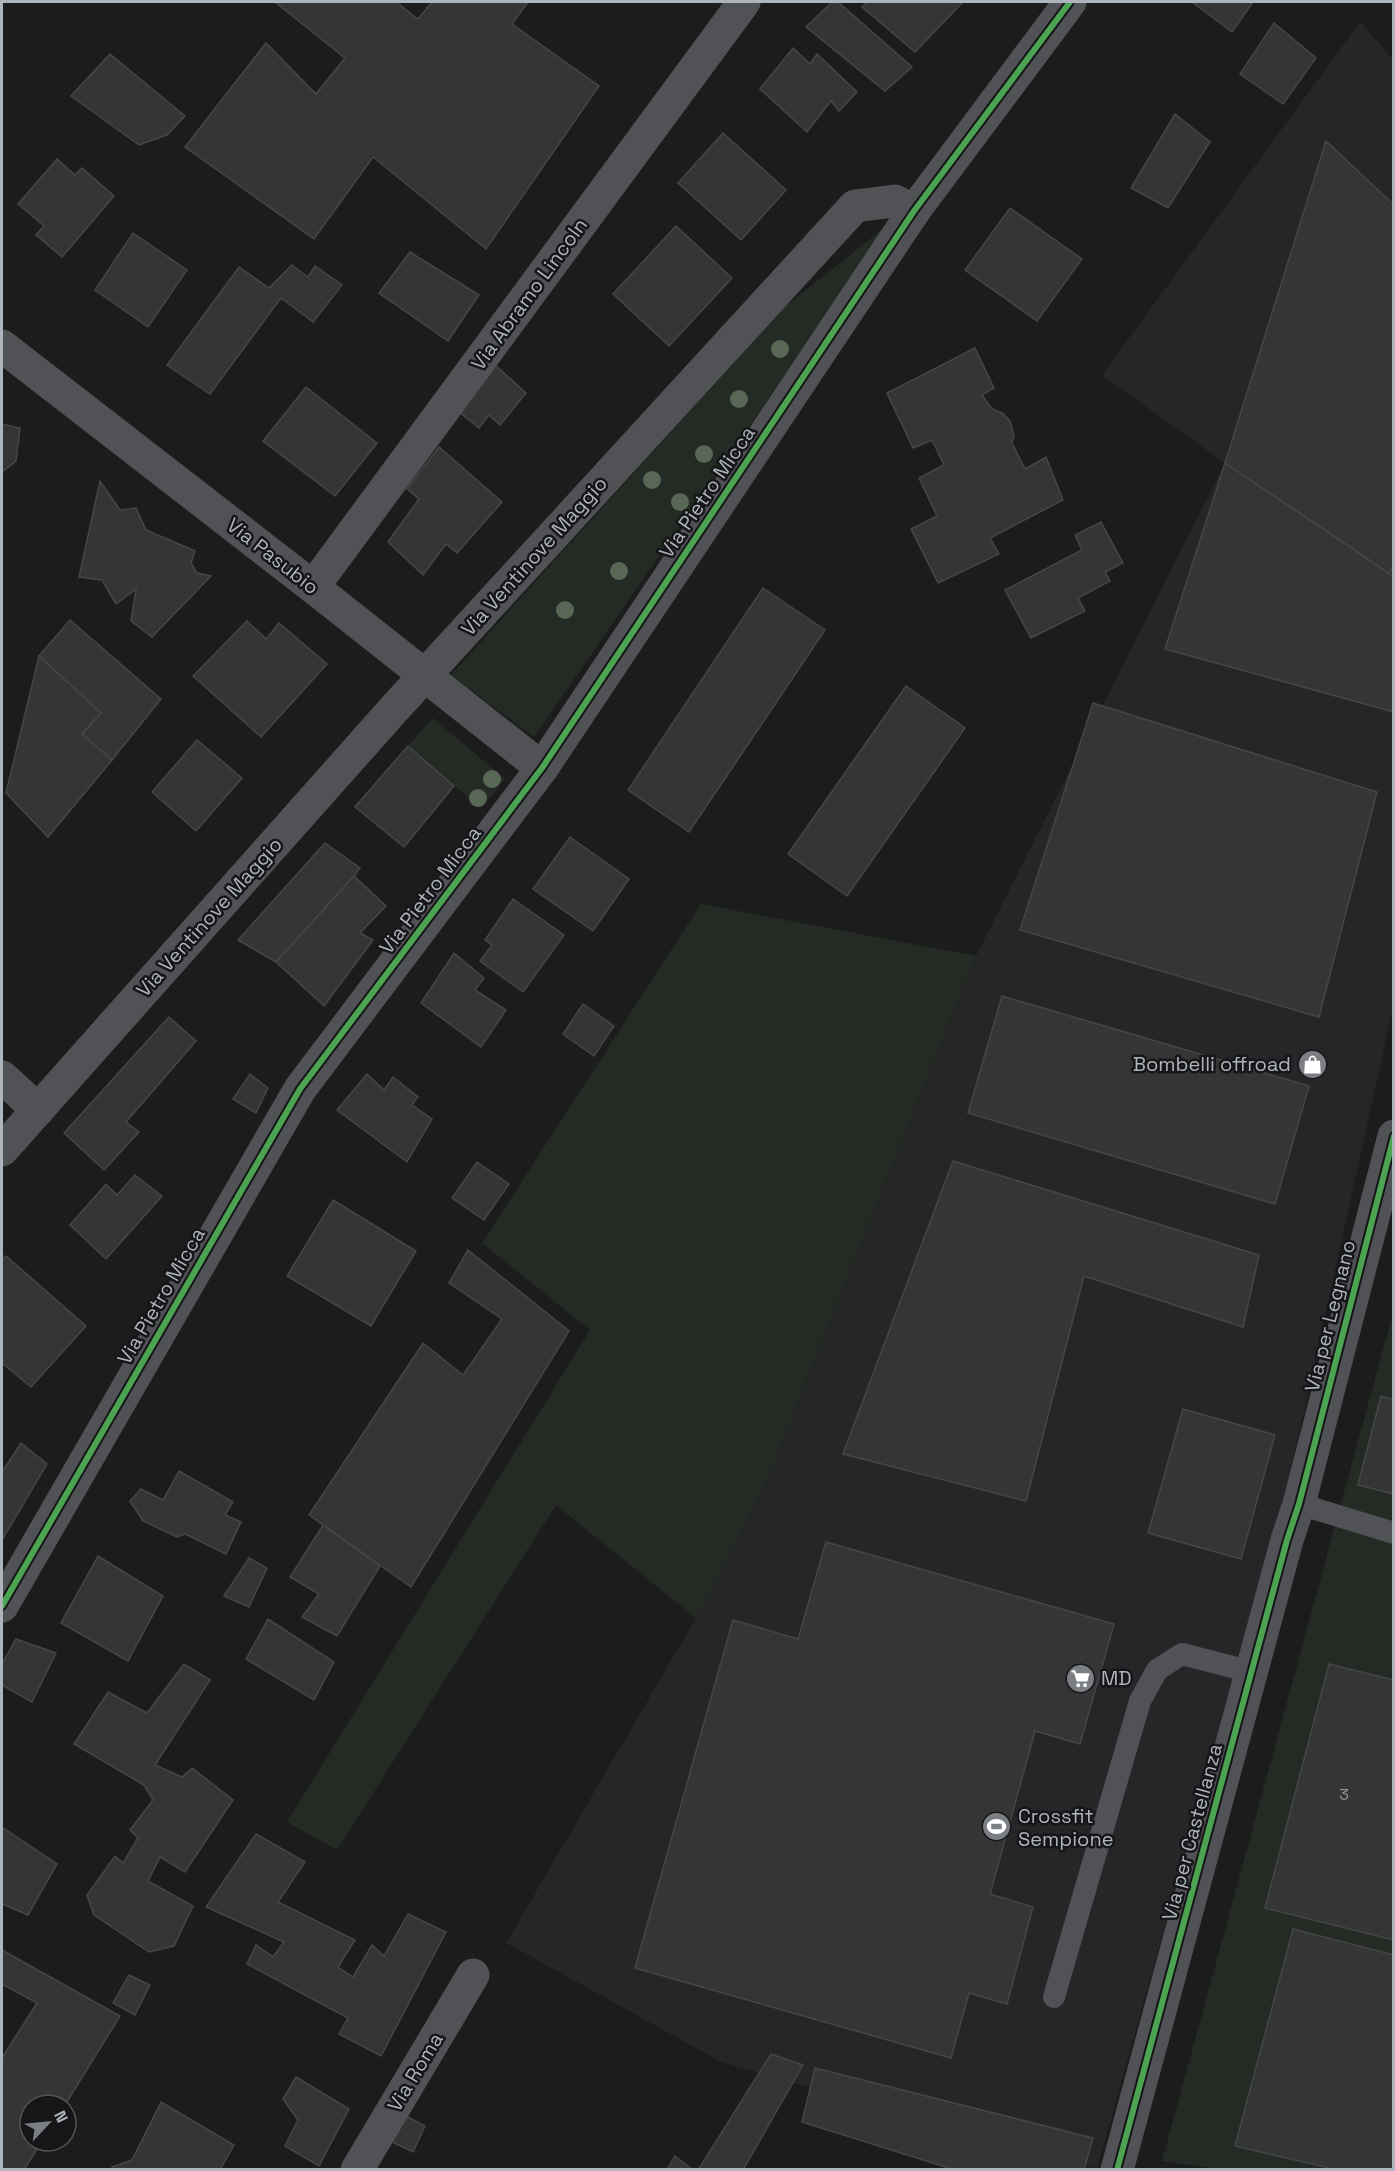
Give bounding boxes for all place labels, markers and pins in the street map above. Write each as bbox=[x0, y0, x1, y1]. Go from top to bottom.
shop icon: Bombelli offroad bbox=[1296, 1048, 1328, 1080]
place label: Bombelli offroad bbox=[1133, 1051, 1291, 1077]
supermarket icon: MD bbox=[1064, 1662, 1096, 1694]
place label: MD bbox=[1101, 1665, 1132, 1691]
place label: Crossfit Sempione bbox=[1018, 1803, 1114, 1852]
sports icon: Crossfit Sempione bbox=[981, 1811, 1013, 1843]

